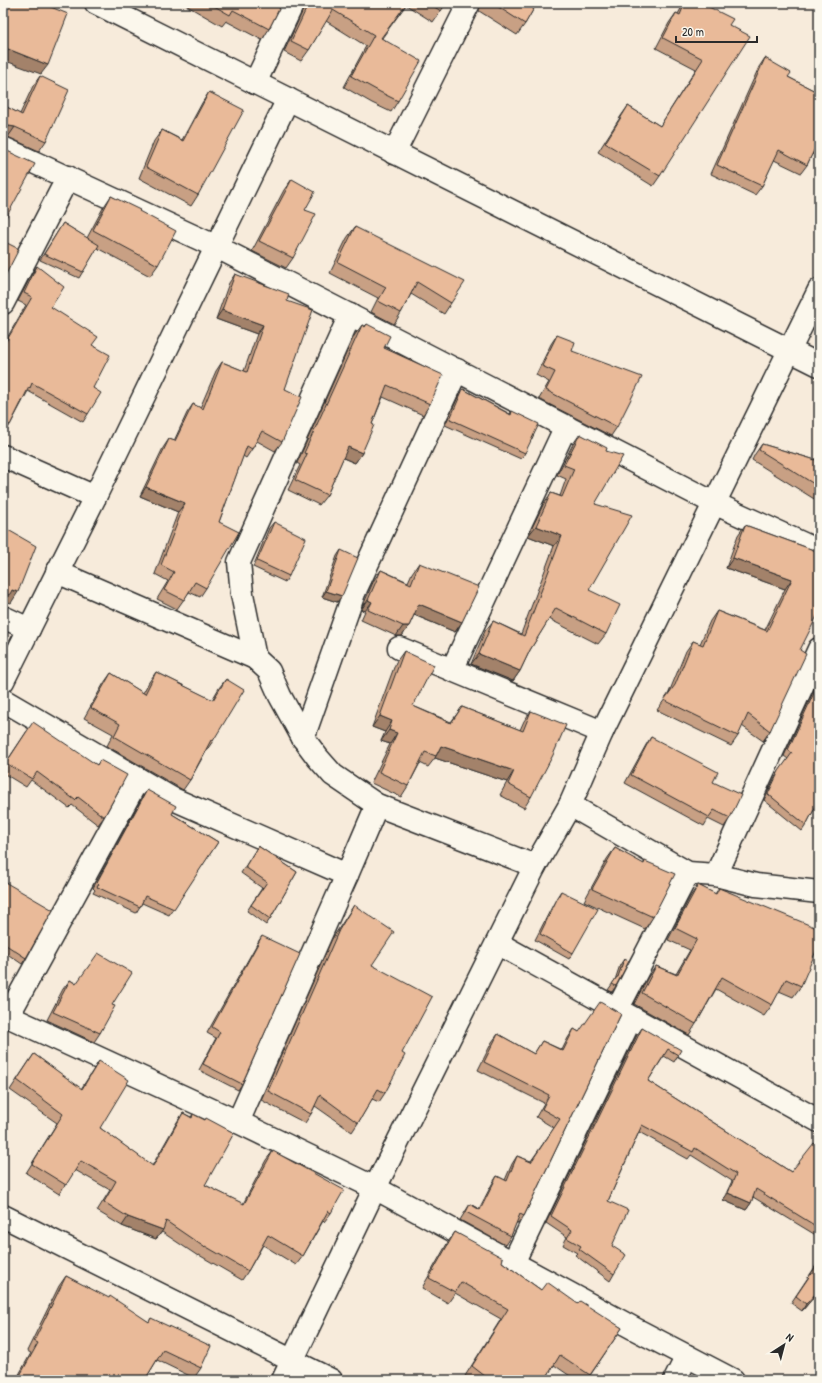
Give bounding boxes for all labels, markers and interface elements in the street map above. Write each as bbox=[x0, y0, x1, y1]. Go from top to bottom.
scale bar bbox=[676, 18, 757, 44]
text: 20 m bbox=[682, 23, 704, 40]
north arrow bbox=[764, 1325, 804, 1365]
text: N bbox=[783, 1330, 796, 1344]

